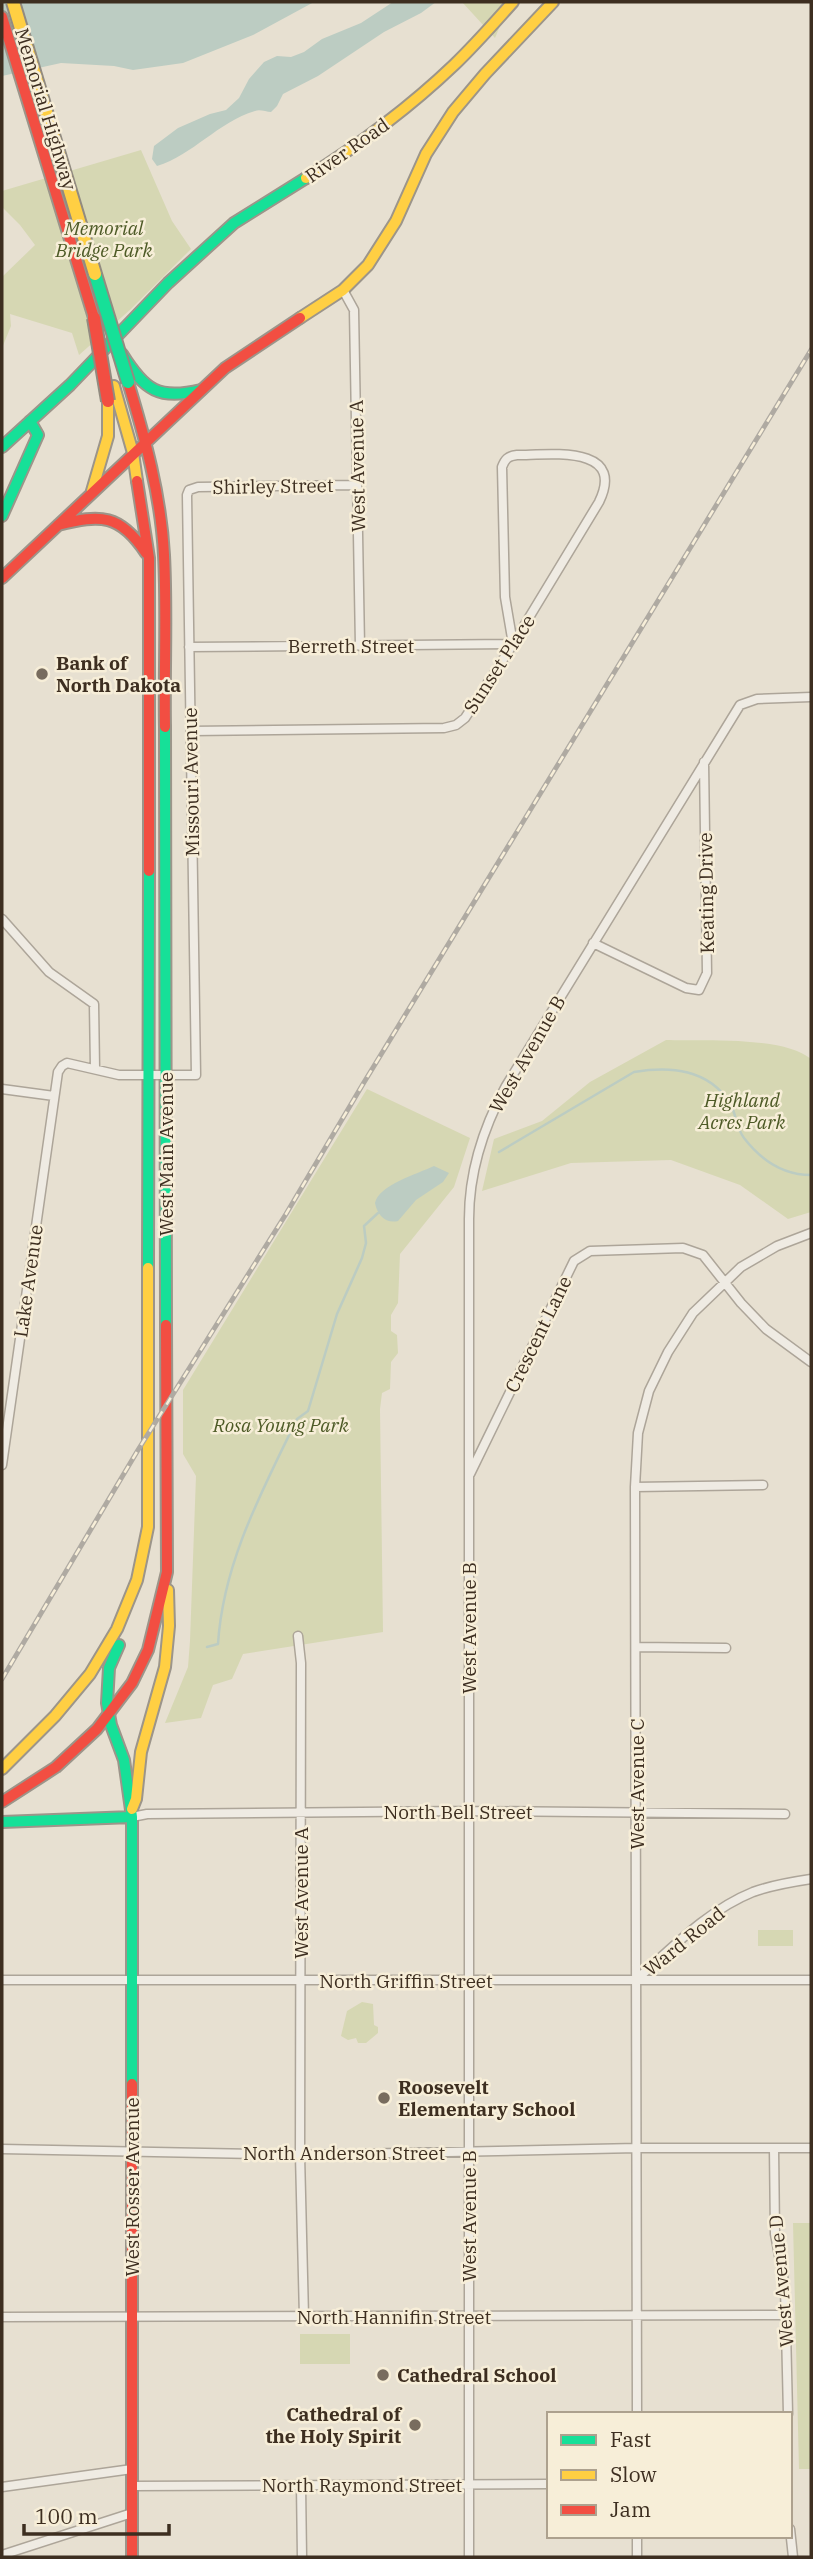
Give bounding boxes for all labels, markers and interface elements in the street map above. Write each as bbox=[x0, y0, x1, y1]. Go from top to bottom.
street label: Memorial Highway bbox=[10, 25, 82, 194]
street label: River Road bbox=[300, 112, 394, 188]
park label: Memorial Bridge Park bbox=[55, 216, 153, 262]
street label: West Avenue A bbox=[344, 400, 370, 532]
street label: Shirley Street bbox=[212, 473, 334, 499]
street label: Sunset Place bbox=[458, 610, 540, 718]
street label: Berreth Street bbox=[288, 634, 414, 658]
place label: Bank of North Dakota bbox=[56, 651, 181, 697]
marker: Bank of North Dakota bbox=[34, 666, 50, 682]
street label: Missouri Avenue bbox=[178, 707, 204, 857]
street label: Keating Drive bbox=[693, 832, 719, 954]
street label: West Avenue B bbox=[484, 991, 570, 1117]
street label: West Main Avenue bbox=[154, 1072, 178, 1236]
park label: Highland Acres Park bbox=[696, 1088, 786, 1134]
street label: Lake Avenue bbox=[8, 1223, 48, 1339]
street label: Crescent Lane bbox=[499, 1272, 577, 1396]
park label: Rosa Young Park bbox=[212, 1413, 350, 1437]
street label: West Avenue B bbox=[457, 1562, 481, 1694]
street label: West Avenue C bbox=[625, 1718, 649, 1850]
street label: North Bell Street bbox=[383, 1800, 533, 1824]
street label: West Avenue A bbox=[289, 1827, 313, 1959]
street label: Ward Road bbox=[639, 1901, 729, 1981]
street label: North Griffin Street bbox=[319, 1969, 493, 1993]
place label: Roosevelt Elementary School bbox=[398, 2075, 575, 2121]
marker: Roosevelt Elementary School bbox=[376, 2090, 392, 2106]
street label: West Rosser Avenue bbox=[120, 2097, 144, 2277]
street label: North Anderson Street bbox=[243, 2141, 445, 2165]
street label: West Avenue B bbox=[457, 2150, 481, 2282]
street label: West Avenue D bbox=[763, 2214, 799, 2348]
street label: North Hannifin Street bbox=[297, 2305, 492, 2329]
place label: Cathedral School bbox=[397, 2363, 556, 2387]
marker: Cathedral School bbox=[375, 2367, 391, 2383]
place label: Cathedral of the Holy Spirit bbox=[265, 2402, 403, 2448]
legend bbox=[547, 2412, 792, 2538]
marker: Cathedral of the Holy Spirit bbox=[407, 2417, 423, 2433]
text: Fast bbox=[610, 2425, 651, 2453]
text: Slow bbox=[610, 2460, 657, 2488]
street label: North Raymond Street bbox=[262, 2473, 462, 2497]
scale bar bbox=[24, 2492, 170, 2536]
text: Jam bbox=[610, 2495, 651, 2523]
text: 100 m bbox=[35, 2502, 98, 2530]

